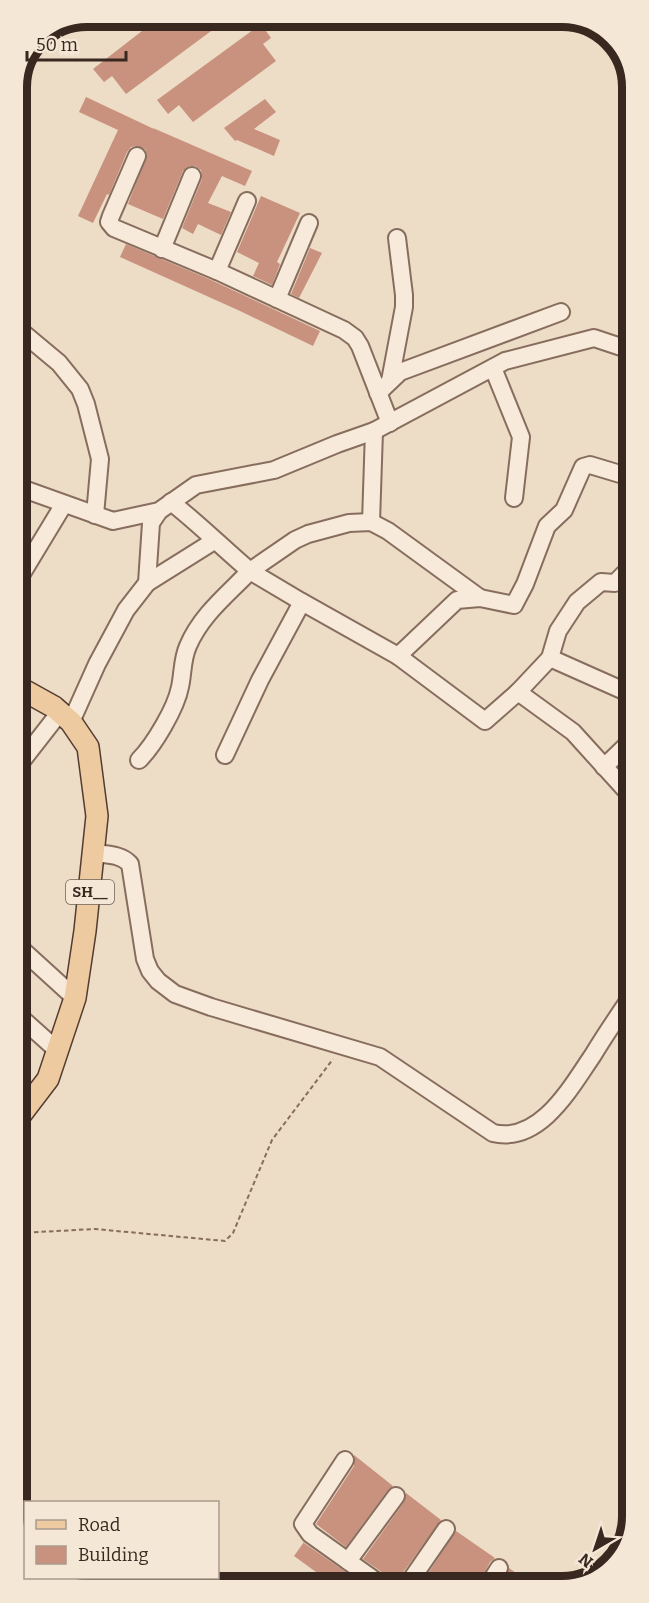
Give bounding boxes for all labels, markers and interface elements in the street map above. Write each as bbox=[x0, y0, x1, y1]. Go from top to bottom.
scale bar bbox=[27, 24, 126, 62]
text: 50 m bbox=[36, 34, 78, 56]
road number: SH__ bbox=[66, 880, 114, 904]
legend bbox=[24, 1501, 219, 1579]
text: Road bbox=[78, 1514, 121, 1536]
north arrow bbox=[565, 1519, 625, 1579]
text: Building bbox=[78, 1544, 149, 1566]
text: N bbox=[575, 1549, 597, 1572]

